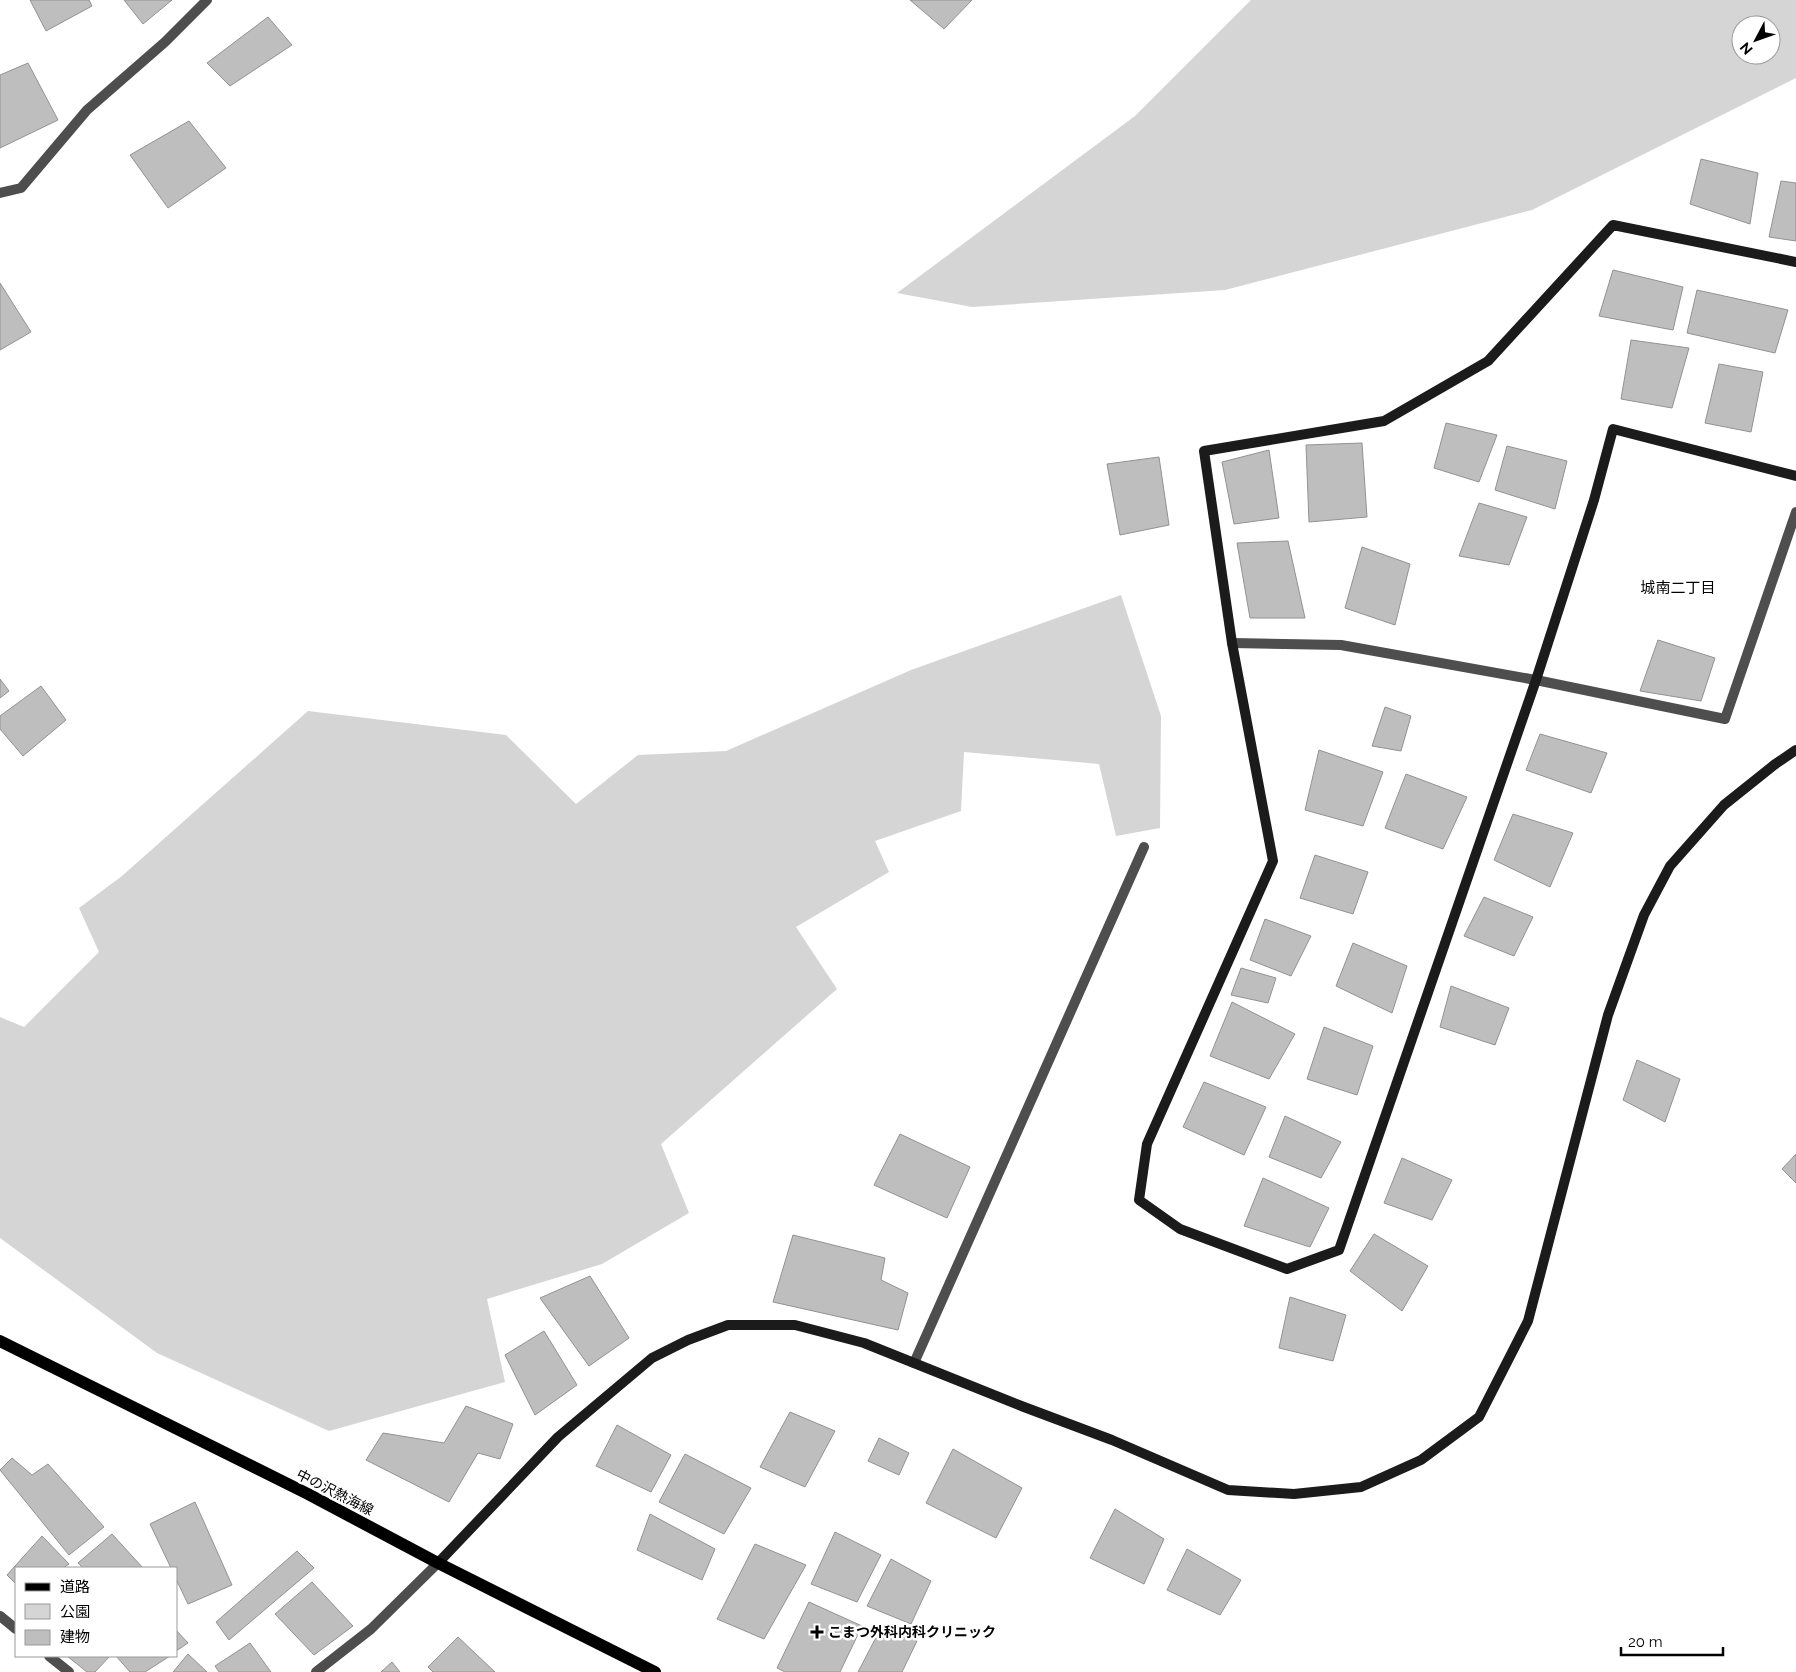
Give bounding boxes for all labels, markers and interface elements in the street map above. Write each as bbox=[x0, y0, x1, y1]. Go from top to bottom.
north arrow bbox=[1731, 15, 1781, 65]
text: N bbox=[1737, 39, 1756, 58]
district label: 城南二丁目 bbox=[1640, 579, 1716, 597]
street label: 中の沢熱海線 bbox=[294, 1466, 376, 1518]
legend bbox=[15, 1567, 178, 1657]
text: 道路 bbox=[60, 1578, 90, 1596]
text: 公園 bbox=[60, 1603, 90, 1621]
place label: こまつ外科内科クリニック bbox=[828, 1624, 996, 1640]
scale bar bbox=[1621, 1624, 1724, 1656]
marker: こまつ外科内科クリニック bbox=[810, 1625, 824, 1639]
text: 建物 bbox=[60, 1628, 90, 1646]
text: 20 m bbox=[1628, 1633, 1663, 1651]

